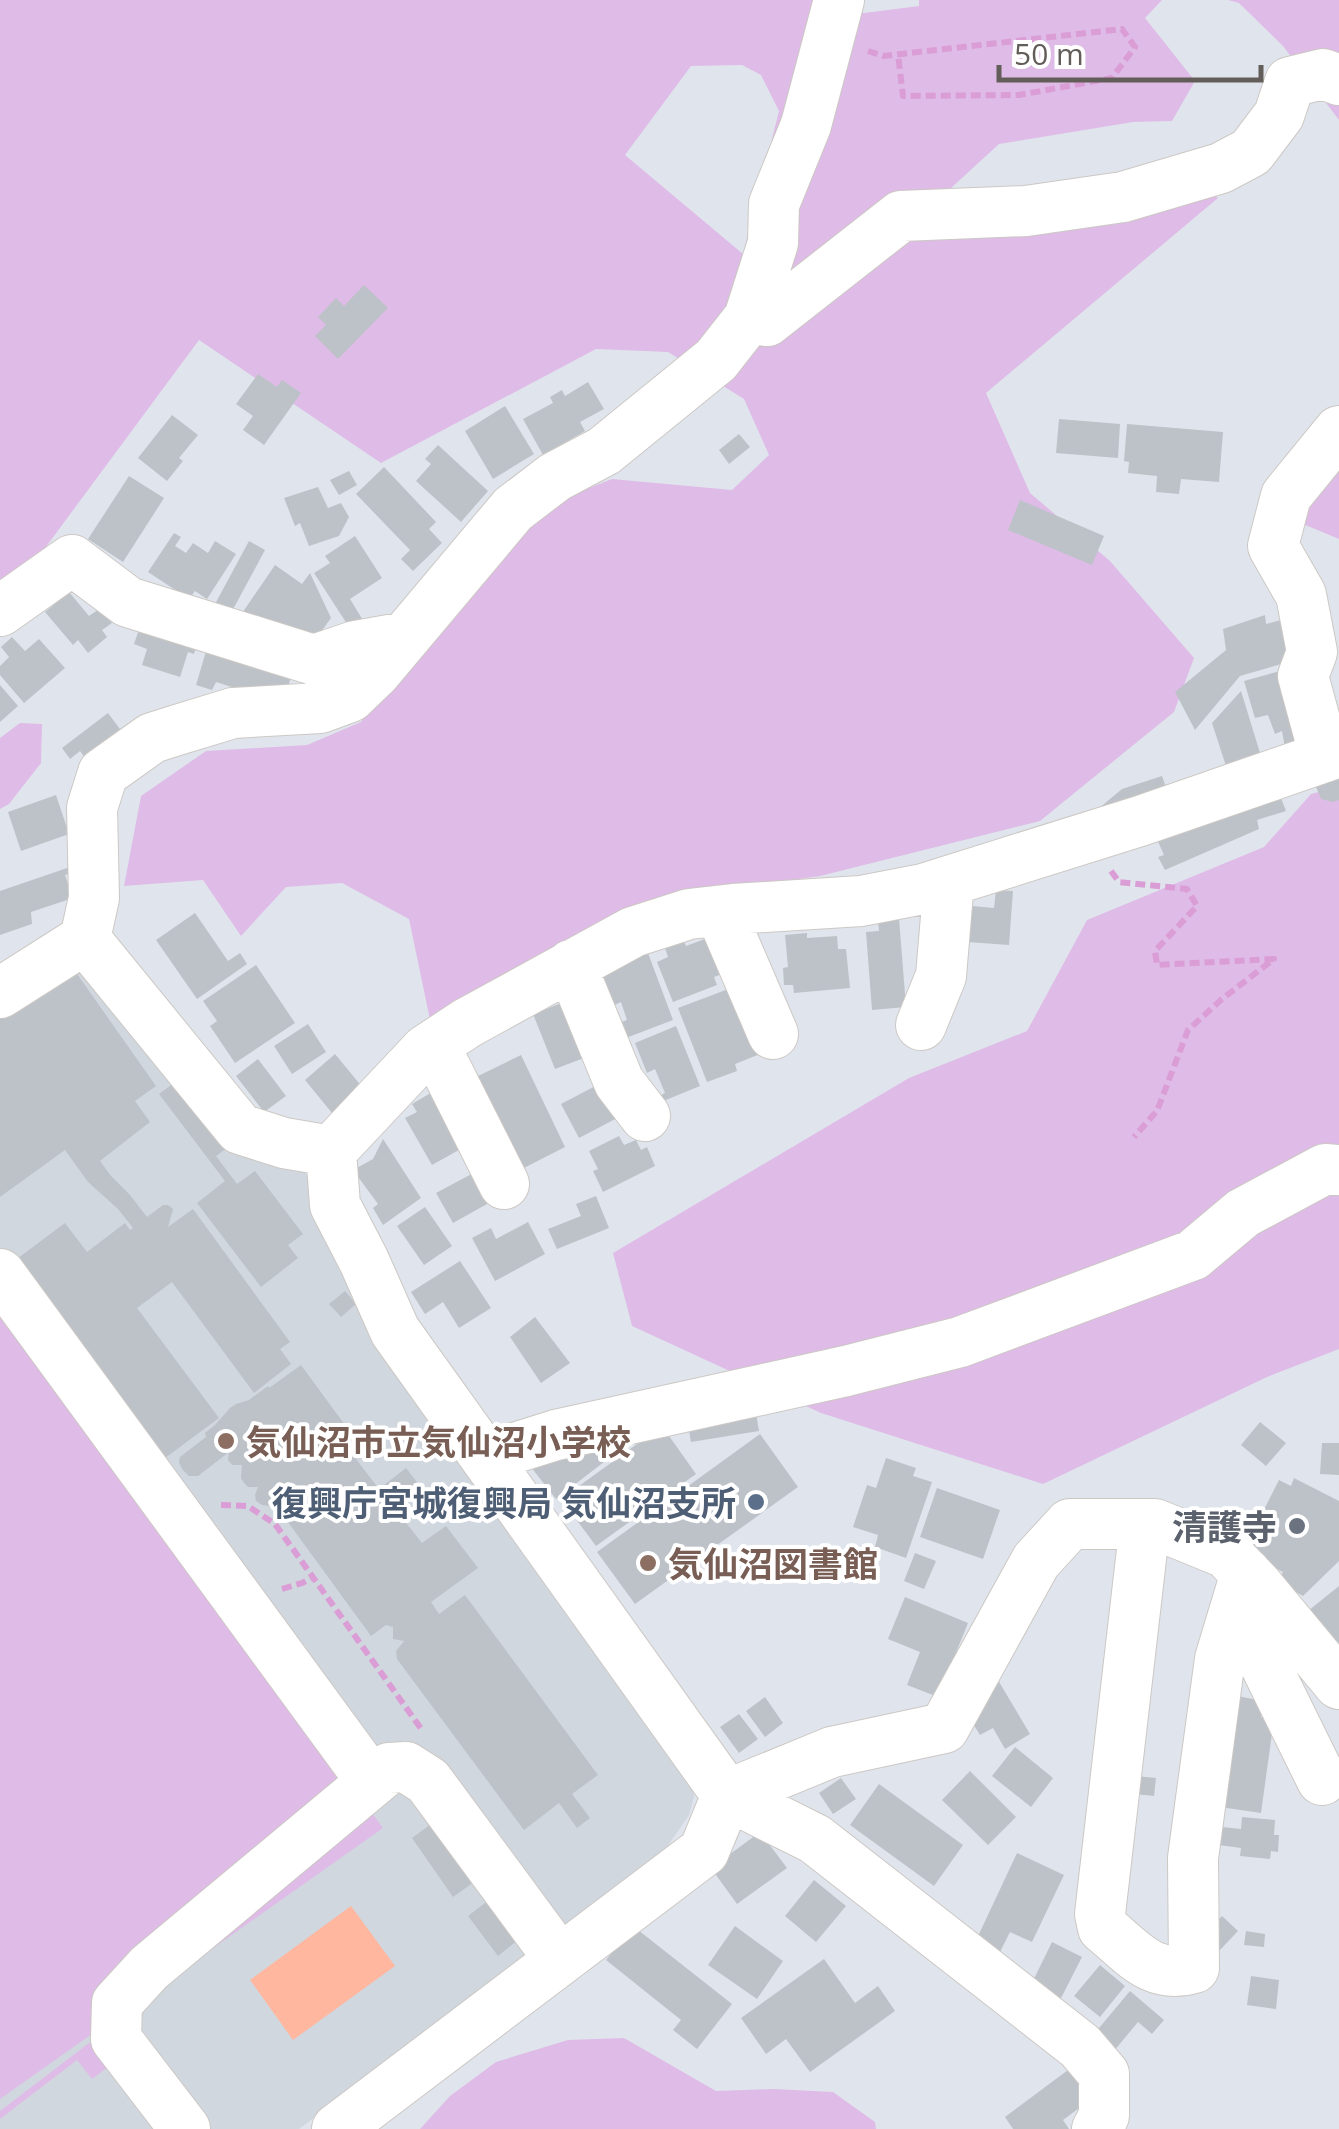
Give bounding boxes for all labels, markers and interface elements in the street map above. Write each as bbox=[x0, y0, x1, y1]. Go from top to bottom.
scale bar bbox=[999, 20, 1262, 82]
text: 50 m bbox=[1014, 33, 1084, 74]
place label: 気仙沼市立気仙沼小学校 bbox=[246, 1418, 631, 1465]
marker: 気仙沼市立気仙沼小学校 bbox=[215, 1430, 237, 1452]
place label: 復興庁宮城復興局 気仙沼支所 bbox=[272, 1479, 736, 1526]
marker: 復興庁宮城復興局 気仙沼支所 bbox=[745, 1491, 767, 1513]
place label: 清護寺 bbox=[1172, 1503, 1277, 1550]
marker: 清護寺 bbox=[1286, 1515, 1308, 1537]
place label: 気仙沼図書館 bbox=[668, 1540, 878, 1587]
marker: 気仙沼図書館 bbox=[637, 1552, 659, 1574]

